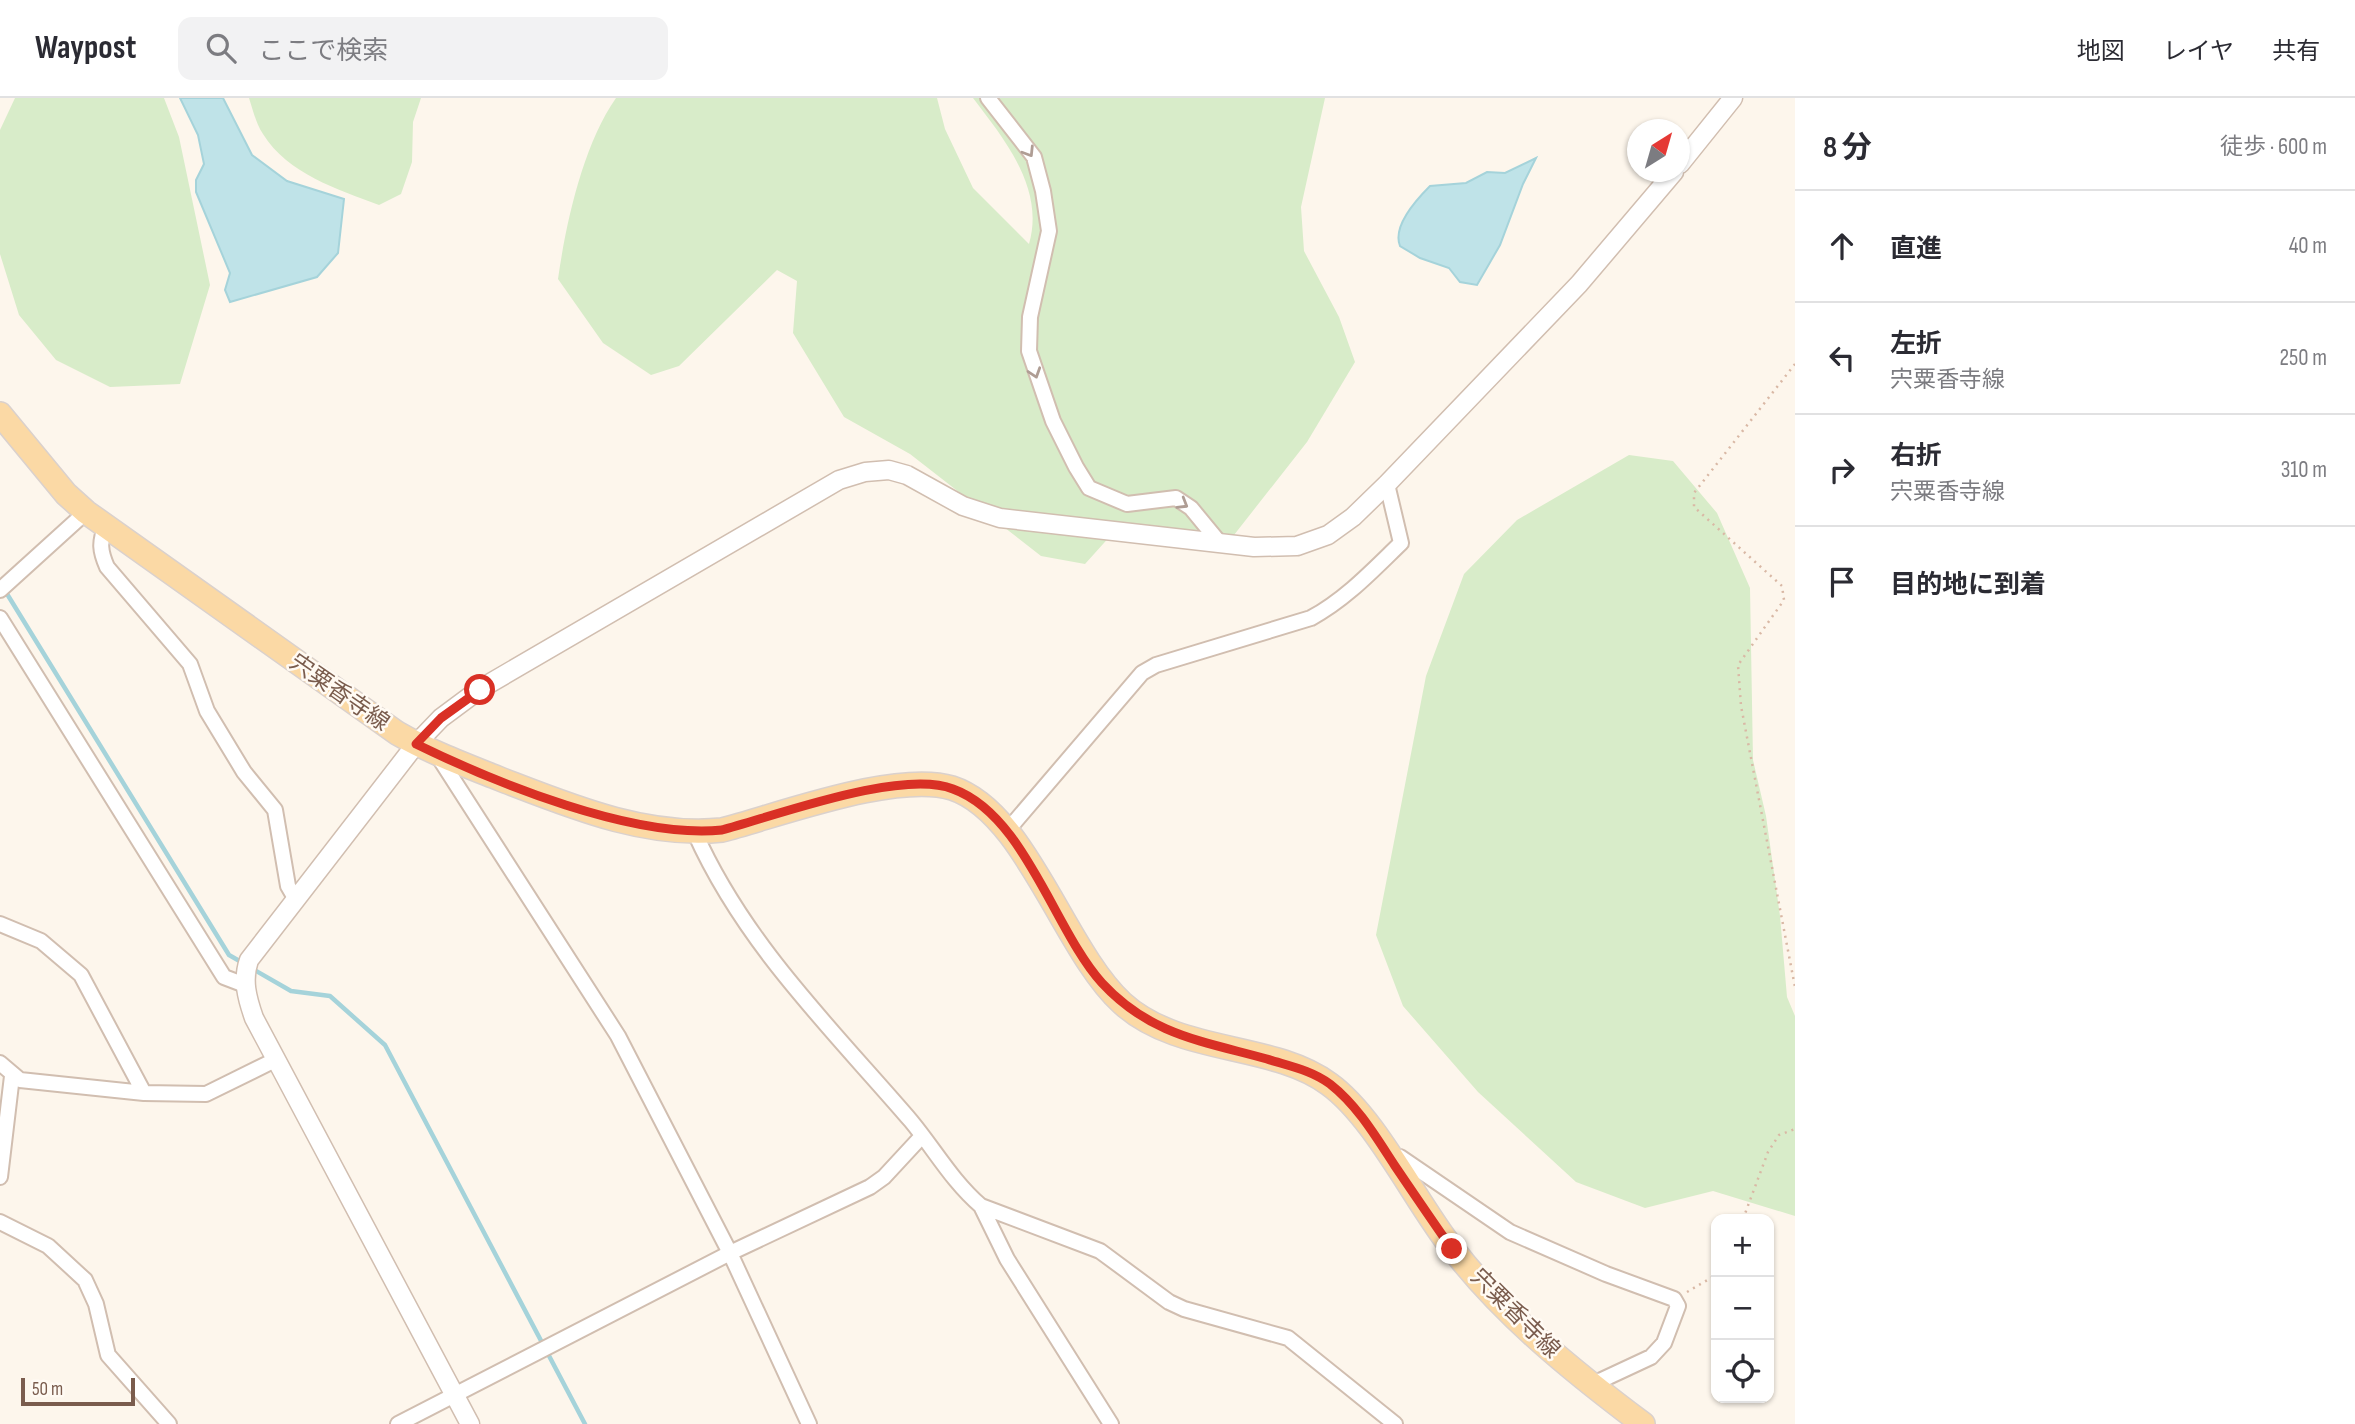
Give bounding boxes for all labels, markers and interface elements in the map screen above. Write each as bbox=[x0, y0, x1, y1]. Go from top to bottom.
search box bbox=[178, 17, 668, 80]
text: Waypost bbox=[35, 28, 136, 68]
icon: search bbox=[202, 29, 240, 67]
text: ここで検索 bbox=[258, 36, 388, 67]
text: 地図 bbox=[2077, 37, 2125, 66]
text: レイヤ bbox=[2163, 37, 2234, 66]
text: 共有 bbox=[2272, 37, 2320, 66]
north arrow bbox=[1627, 119, 1690, 182]
text: 8 分 bbox=[1823, 130, 1872, 166]
text: 徒歩 · 600 m bbox=[2220, 133, 2327, 161]
one-way arrow bbox=[1021, 145, 1034, 158]
icon: ahead bbox=[1823, 227, 1861, 265]
text: 40 m bbox=[2289, 232, 2327, 260]
text: 直進 bbox=[1890, 234, 1942, 265]
text: 左折 bbox=[1890, 329, 1942, 360]
icon: left bbox=[1823, 339, 1861, 377]
text: 250 m bbox=[2280, 344, 2327, 372]
one-way arrow bbox=[1027, 366, 1041, 379]
text: 宍粟香寺線 bbox=[1890, 366, 2005, 394]
text: 右折 bbox=[1890, 441, 1942, 472]
icon: right bbox=[1823, 451, 1861, 489]
text: 310 m bbox=[2281, 456, 2327, 484]
text: 宍粟香寺線 bbox=[1890, 478, 2005, 506]
one-way arrow bbox=[1175, 496, 1188, 509]
icon: arrive bbox=[1823, 563, 1861, 601]
text: 目的地に到着 bbox=[1890, 570, 2046, 601]
street label: 宍粟香寺線 bbox=[284, 648, 395, 737]
route start bbox=[464, 674, 495, 705]
map controls bbox=[1711, 1214, 1774, 1403]
button: + bbox=[1711, 1214, 1774, 1277]
route end bbox=[1436, 1233, 1467, 1264]
street label: 宍粟香寺線 bbox=[1465, 1263, 1566, 1364]
button: − bbox=[1711, 1277, 1774, 1340]
button: locate bbox=[1711, 1340, 1774, 1403]
scale bar bbox=[21, 1375, 135, 1407]
text: 50 m bbox=[32, 1378, 63, 1401]

